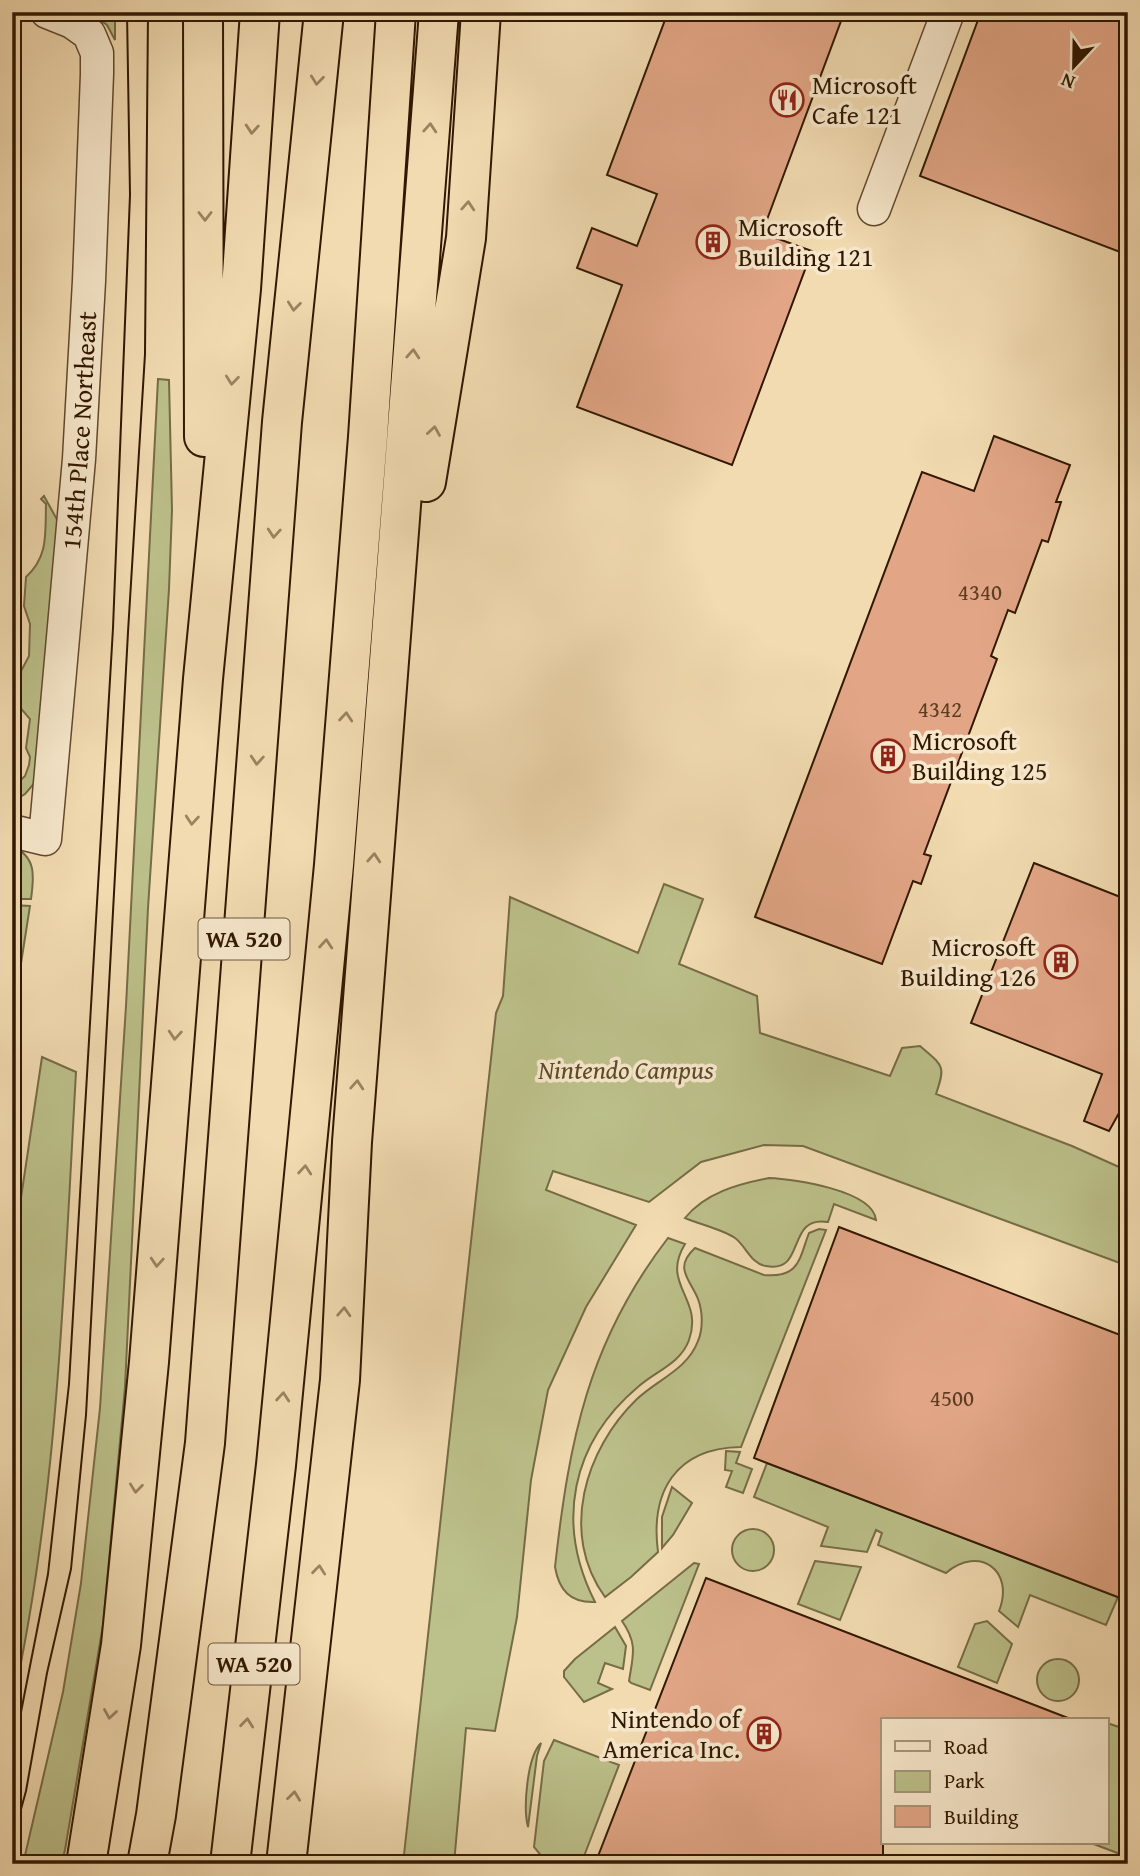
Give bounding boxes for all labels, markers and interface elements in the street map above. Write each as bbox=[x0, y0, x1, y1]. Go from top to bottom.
north arrow bbox=[1038, 32, 1108, 102]
place label: Microsoft Cafe 121 bbox=[812, 65, 917, 134]
text: N bbox=[1056, 66, 1079, 97]
one-way arrow bbox=[310, 75, 325, 86]
restaurant icon: Microsoft Cafe 121 bbox=[768, 81, 806, 119]
one-way arrow bbox=[422, 122, 437, 133]
one-way arrow bbox=[245, 124, 260, 135]
one-way arrow bbox=[460, 200, 475, 211]
place label: Microsoft Building 121 bbox=[738, 207, 873, 276]
one-way arrow bbox=[197, 210, 212, 221]
building icon: Microsoft Building 121 bbox=[694, 223, 732, 261]
one-way arrow bbox=[286, 301, 301, 312]
street label: 154th Place Northeast bbox=[51, 310, 106, 551]
one-way arrow bbox=[405, 349, 420, 360]
one-way arrow bbox=[225, 375, 240, 386]
one-way arrow bbox=[426, 425, 441, 437]
one-way arrow bbox=[267, 528, 282, 539]
house number: 4340 bbox=[958, 575, 1002, 608]
house number: 4342 bbox=[918, 692, 962, 725]
one-way arrow bbox=[338, 711, 353, 722]
place label: Microsoft Building 125 bbox=[912, 721, 1047, 790]
building icon: Microsoft Building 125 bbox=[869, 737, 907, 775]
one-way arrow bbox=[250, 755, 265, 766]
one-way arrow bbox=[185, 815, 200, 826]
one-way arrow bbox=[366, 852, 381, 863]
road number: WA 520 bbox=[198, 918, 290, 959]
place label: Microsoft Building 126 bbox=[901, 927, 1036, 996]
one-way arrow bbox=[319, 938, 334, 950]
building icon: Microsoft Building 126 bbox=[1042, 943, 1080, 981]
one-way arrow bbox=[168, 1030, 183, 1041]
park label: Nintendo Campus bbox=[537, 1050, 714, 1089]
one-way arrow bbox=[349, 1079, 364, 1090]
one-way arrow bbox=[297, 1164, 312, 1175]
one-way arrow bbox=[150, 1256, 165, 1267]
one-way arrow bbox=[336, 1306, 351, 1317]
house number: 4500 bbox=[930, 1381, 974, 1414]
one-way arrow bbox=[275, 1391, 290, 1402]
one-way arrow bbox=[129, 1482, 144, 1494]
one-way arrow bbox=[312, 1564, 327, 1576]
road number: WA 520 bbox=[208, 1644, 300, 1684]
place label: Nintendo of America Inc. bbox=[603, 1699, 743, 1768]
one-way arrow bbox=[103, 1708, 118, 1720]
building icon: Nintendo of America Inc. bbox=[745, 1715, 783, 1753]
one-way arrow bbox=[239, 1717, 254, 1728]
legend bbox=[881, 1718, 1108, 1844]
text: Road bbox=[944, 1731, 989, 1762]
text: Park bbox=[944, 1765, 985, 1796]
one-way arrow bbox=[287, 1790, 302, 1802]
text: Building bbox=[944, 1801, 1019, 1832]

